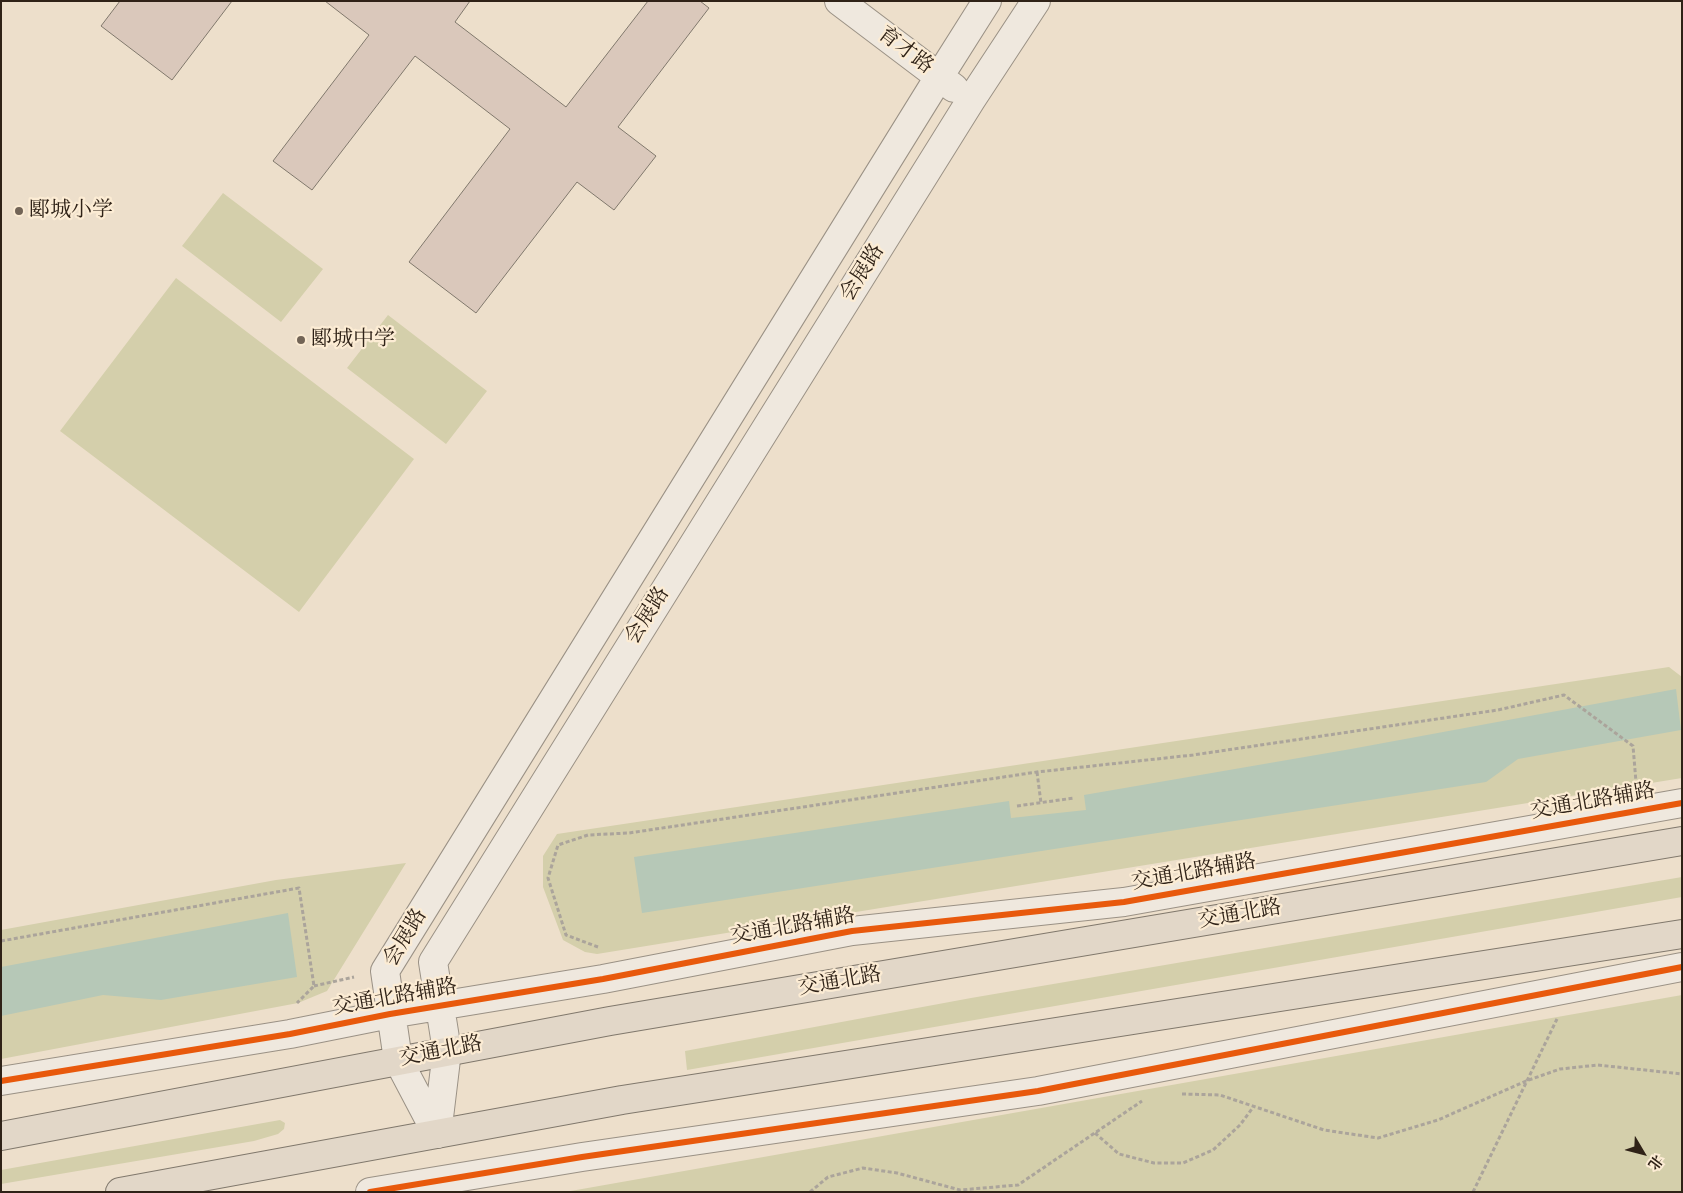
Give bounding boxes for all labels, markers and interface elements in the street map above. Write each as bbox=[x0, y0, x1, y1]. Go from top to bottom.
street label: 育才路 bbox=[872, 22, 938, 80]
place label: 郾城小学 bbox=[29, 198, 113, 224]
marker: 郾城小学 bbox=[13, 205, 25, 217]
street label: 会展路 bbox=[836, 240, 890, 306]
place label: 郾城中学 bbox=[311, 327, 395, 353]
marker: 郾城中学 bbox=[295, 334, 307, 346]
street label: 会展路 bbox=[621, 583, 675, 649]
street label: 交通北路辅路 bbox=[1529, 779, 1657, 825]
street label: 交通北路辅路 bbox=[1130, 850, 1258, 896]
street label: 交通北路 bbox=[1196, 895, 1284, 935]
street label: 交通北路辅路 bbox=[729, 904, 857, 950]
street label: 会展路 bbox=[379, 905, 433, 971]
street label: 交通北路 bbox=[796, 962, 884, 1002]
street label: 交通北路辅路 bbox=[331, 975, 459, 1021]
street label: 交通北路 bbox=[397, 1032, 485, 1072]
north arrow bbox=[1618, 1128, 1668, 1178]
text: 北 bbox=[1644, 1151, 1667, 1174]

